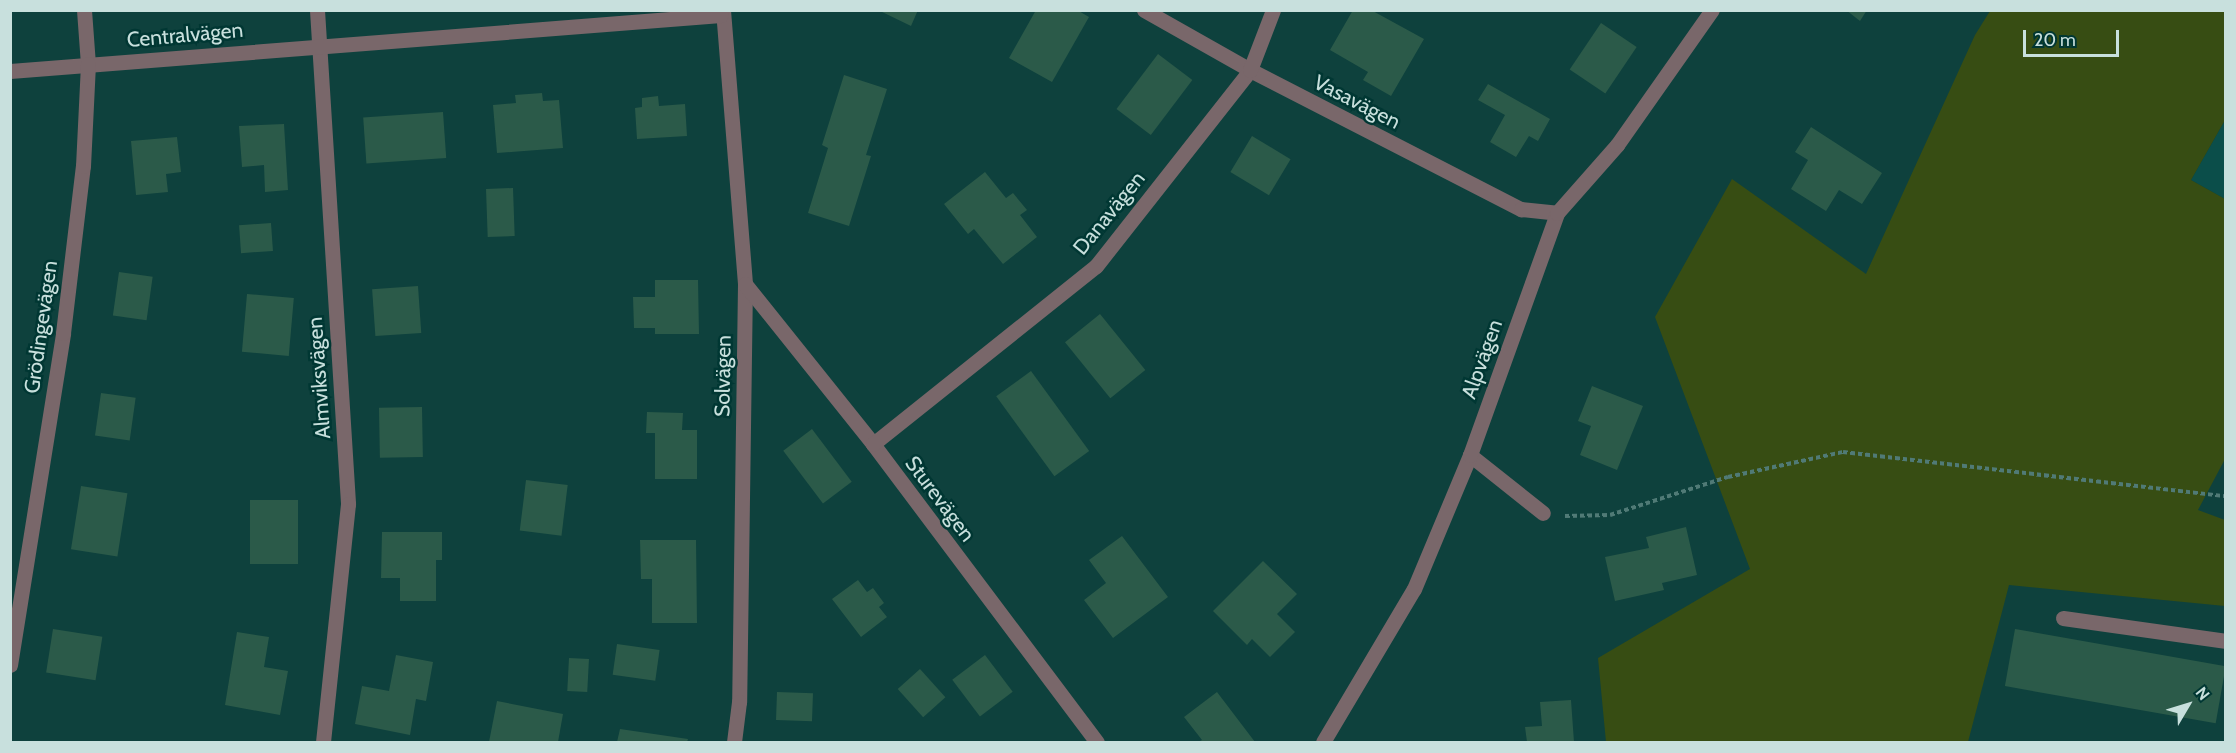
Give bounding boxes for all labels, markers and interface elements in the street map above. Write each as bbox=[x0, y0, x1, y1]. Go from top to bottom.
street label: Centralvägen bbox=[126, 17, 244, 53]
scale bar bbox=[2026, 18, 2122, 56]
text: 20 m bbox=[2034, 29, 2076, 51]
street label: Vasavägen bbox=[1310, 70, 1404, 134]
street label: Danavägen bbox=[1068, 166, 1150, 260]
street label: Grödingevägen bbox=[19, 259, 63, 395]
street label: Almviksvägen bbox=[302, 316, 336, 440]
street label: Alpvägen bbox=[1456, 316, 1508, 402]
street label: Solvägen bbox=[710, 335, 736, 417]
street label: Sturevägen bbox=[900, 451, 980, 547]
north arrow bbox=[2158, 675, 2218, 735]
text: N bbox=[2192, 683, 2214, 704]

